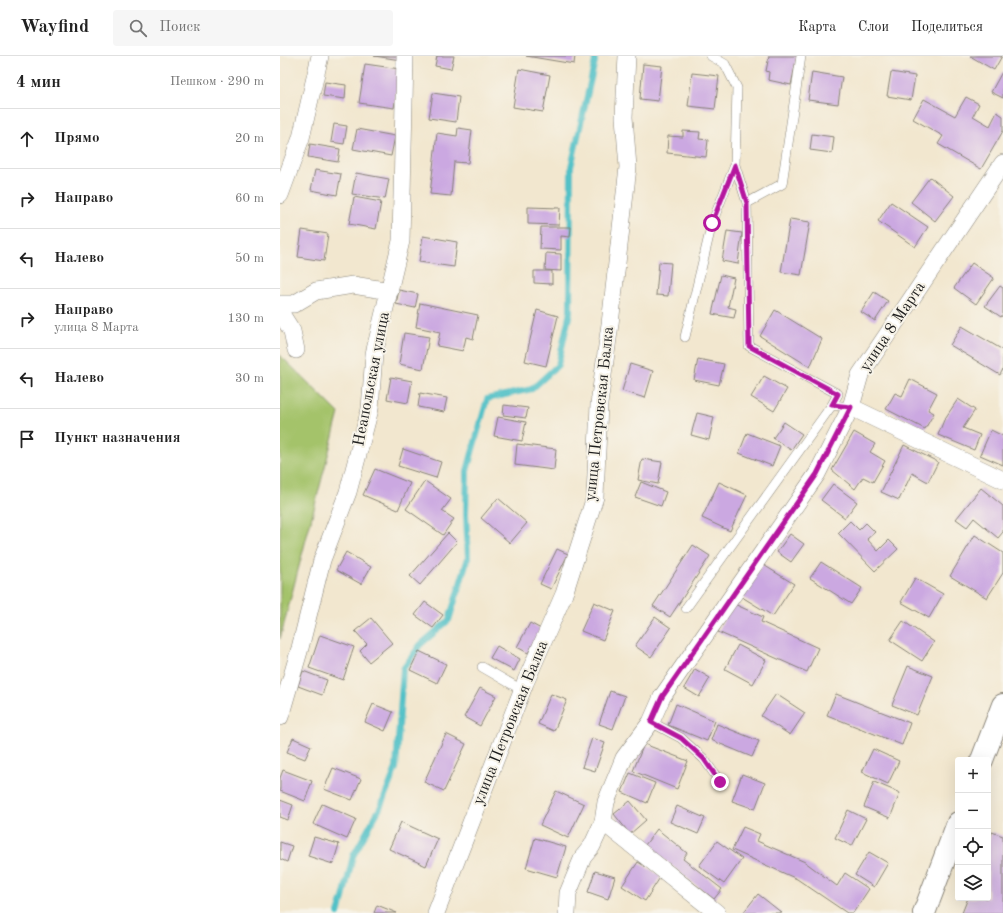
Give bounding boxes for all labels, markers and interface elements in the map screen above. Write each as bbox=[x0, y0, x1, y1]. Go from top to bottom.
search box bbox=[113, 10, 393, 46]
icon: search bbox=[127, 17, 149, 39]
text: Wayfind bbox=[20, 18, 89, 37]
text: Поиск bbox=[159, 20, 201, 35]
text: Карта bbox=[798, 20, 836, 34]
text: Слои bbox=[858, 20, 889, 34]
text: Поделиться bbox=[911, 20, 983, 34]
text: 4 мин bbox=[16, 74, 61, 91]
text: Пешком · 290 m bbox=[170, 75, 264, 88]
icon: ahead bbox=[16, 128, 38, 150]
text: Прямо bbox=[54, 131, 100, 146]
text: 20 m bbox=[235, 132, 264, 145]
icon: right bbox=[16, 188, 38, 210]
text: Направо bbox=[54, 191, 113, 206]
text: 60 m bbox=[235, 192, 264, 205]
route start bbox=[703, 214, 721, 232]
icon: left bbox=[16, 248, 38, 270]
text: Налево bbox=[54, 251, 104, 266]
text: 50 m bbox=[235, 252, 264, 265]
street label: улица 8 Марта bbox=[857, 279, 929, 375]
text: Направо bbox=[54, 303, 113, 318]
icon: right bbox=[16, 308, 38, 330]
street label: Неапольская улица bbox=[351, 310, 393, 448]
text: 130 m bbox=[227, 312, 264, 325]
text: улица 8 Марта bbox=[54, 321, 139, 334]
street label: улица Петровская Балка bbox=[583, 326, 617, 502]
icon: left bbox=[16, 368, 38, 390]
text: Налево bbox=[54, 371, 104, 386]
text: 30 m bbox=[235, 372, 264, 385]
icon: arrive bbox=[16, 428, 38, 450]
text: Пункт назначения bbox=[54, 431, 181, 446]
street label: улица Петровская Балка bbox=[471, 638, 551, 807]
map controls bbox=[955, 757, 991, 901]
button: + bbox=[955, 757, 991, 793]
route end bbox=[711, 773, 729, 791]
button: − bbox=[955, 793, 991, 829]
button: locate bbox=[955, 829, 991, 865]
button: layers bbox=[955, 865, 991, 901]

